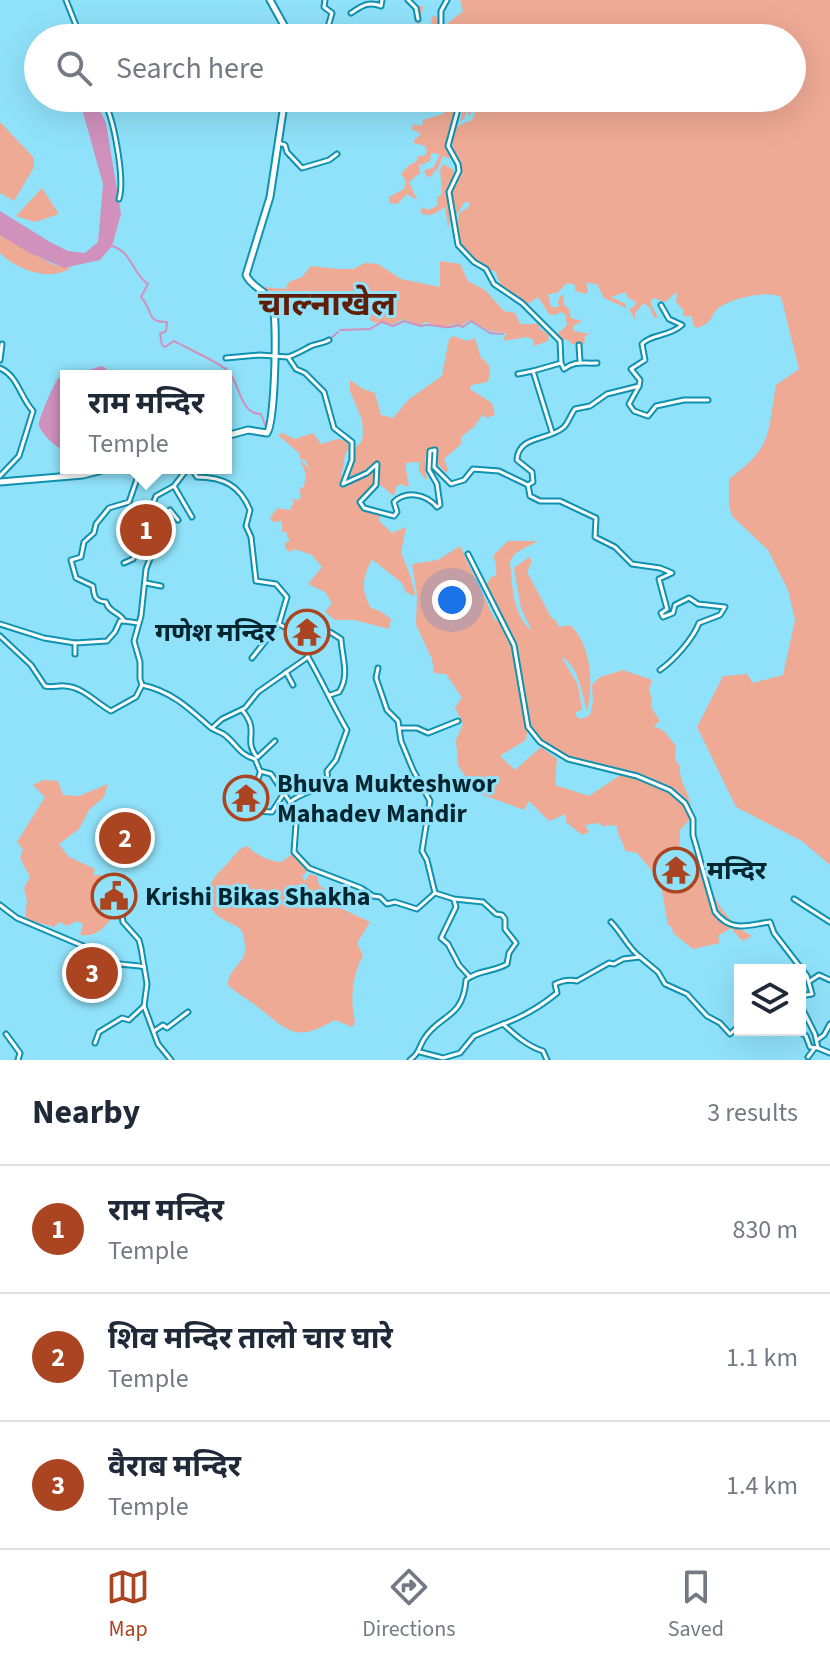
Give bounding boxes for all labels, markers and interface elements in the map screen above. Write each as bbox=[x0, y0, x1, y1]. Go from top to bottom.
search box bbox=[24, 24, 806, 112]
icon: search bbox=[52, 46, 96, 90]
text: Search here bbox=[116, 47, 264, 90]
district label: चाल्नाखेल bbox=[258, 280, 397, 329]
popup bbox=[60, 370, 232, 474]
text: राम मन्दिर bbox=[88, 382, 204, 425]
text: Temple bbox=[88, 425, 169, 462]
pin: 1 bbox=[120, 500, 172, 560]
your location bbox=[432, 580, 472, 620]
temple icon: गणेश मन्दिर bbox=[283, 608, 331, 656]
place label: गणेश मन्दिर bbox=[155, 614, 277, 651]
place label: Bhuva Mukteshwor Mahadev Mandir bbox=[277, 765, 497, 832]
temple icon: Bhuva Mukteshwor Mahadev Mandir bbox=[222, 774, 270, 822]
pin: 2 bbox=[99, 808, 151, 868]
temple icon: मन्दिर bbox=[652, 846, 700, 894]
place label: मन्दिर bbox=[707, 852, 767, 889]
public building icon: Krishi Bikas Shakha bbox=[90, 872, 138, 920]
place label: Krishi Bikas Shakha bbox=[145, 878, 370, 915]
pin: 3 bbox=[66, 943, 118, 1003]
map controls bbox=[734, 964, 806, 1036]
button: layers bbox=[734, 964, 806, 1036]
text: Nearby bbox=[32, 1088, 140, 1137]
text: 3 results bbox=[707, 1094, 798, 1131]
text: राम मन्दिर bbox=[108, 1189, 224, 1232]
text: 1 bbox=[51, 1211, 65, 1248]
text: 830 m bbox=[732, 1211, 798, 1248]
text: Temple bbox=[108, 1232, 189, 1269]
text: शिव मन्दिर तालो चार घारे bbox=[108, 1317, 393, 1360]
text: 2 bbox=[51, 1339, 65, 1376]
text: 1.1 km bbox=[726, 1339, 798, 1376]
text: Temple bbox=[108, 1360, 189, 1397]
text: वैराब मन्दिर bbox=[108, 1445, 241, 1488]
text: 3 bbox=[51, 1467, 65, 1504]
text: 1.4 km bbox=[726, 1467, 798, 1504]
text: Temple bbox=[108, 1488, 189, 1525]
tab: Map bbox=[106, 1565, 150, 1645]
tab: Directions bbox=[362, 1565, 455, 1645]
tab: Saved bbox=[668, 1565, 724, 1645]

